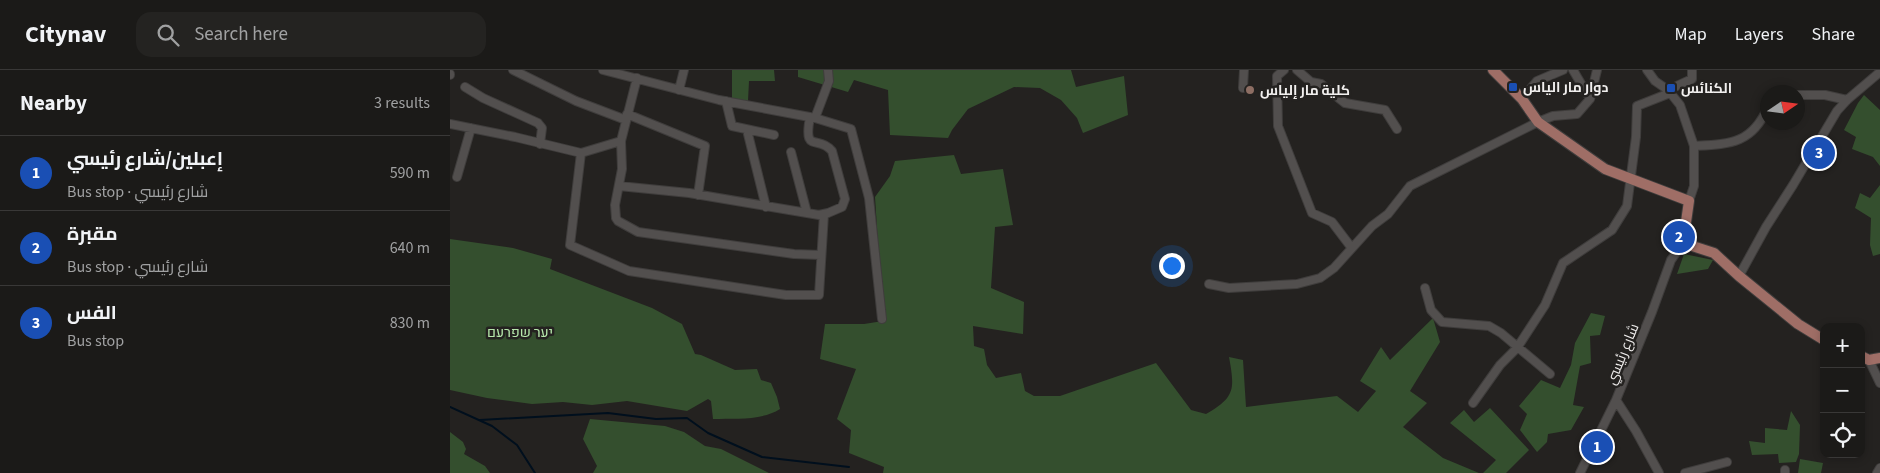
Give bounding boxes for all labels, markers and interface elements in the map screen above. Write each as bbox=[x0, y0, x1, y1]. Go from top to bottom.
search box bbox=[136, 12, 486, 57]
text: Citynav bbox=[25, 17, 106, 52]
icon: search bbox=[154, 21, 182, 49]
text: Search here bbox=[194, 21, 288, 48]
text: Map bbox=[1675, 22, 1707, 47]
text: Layers bbox=[1735, 22, 1784, 47]
text: Share bbox=[1812, 22, 1855, 47]
place label: دوار مار الياس bbox=[1523, 78, 1608, 98]
place label: الكنائس bbox=[1681, 79, 1732, 99]
place label: كلية مار إلياس bbox=[1260, 81, 1350, 101]
marker: دوار مار الياس bbox=[1507, 81, 1519, 93]
marker: الكنائس bbox=[1665, 82, 1677, 94]
marker: كلية مار إلياس bbox=[1244, 84, 1256, 96]
north arrow bbox=[1760, 85, 1805, 130]
text: Nearby bbox=[20, 88, 87, 118]
text: 3 results bbox=[374, 92, 430, 114]
pin: 3 bbox=[1803, 134, 1835, 172]
text: إعبلين/شارع رئيسي bbox=[67, 146, 223, 173]
text: 1 bbox=[32, 162, 40, 184]
text: 590 m bbox=[390, 162, 430, 184]
text: Bus stop · شارع رئيسي bbox=[67, 181, 208, 203]
pin: 2 bbox=[1663, 218, 1695, 256]
text: مقبرة bbox=[67, 221, 118, 248]
text: 2 bbox=[32, 237, 40, 259]
text: 640 m bbox=[390, 237, 430, 259]
your location bbox=[1159, 253, 1185, 279]
text: Bus stop · شارع رئيسي bbox=[67, 256, 208, 278]
text: الفس bbox=[67, 300, 117, 327]
text: 3 bbox=[32, 312, 40, 334]
text: 830 m bbox=[390, 312, 430, 334]
street label: شارع رئيسي bbox=[1602, 321, 1644, 388]
park label: יער שפרעם bbox=[487, 323, 553, 343]
map controls bbox=[1820, 323, 1865, 458]
button: + bbox=[1820, 323, 1865, 368]
text: Bus stop bbox=[67, 330, 124, 352]
button: − bbox=[1820, 368, 1865, 413]
button: locate bbox=[1820, 413, 1865, 458]
pin: 1 bbox=[1581, 428, 1613, 466]

